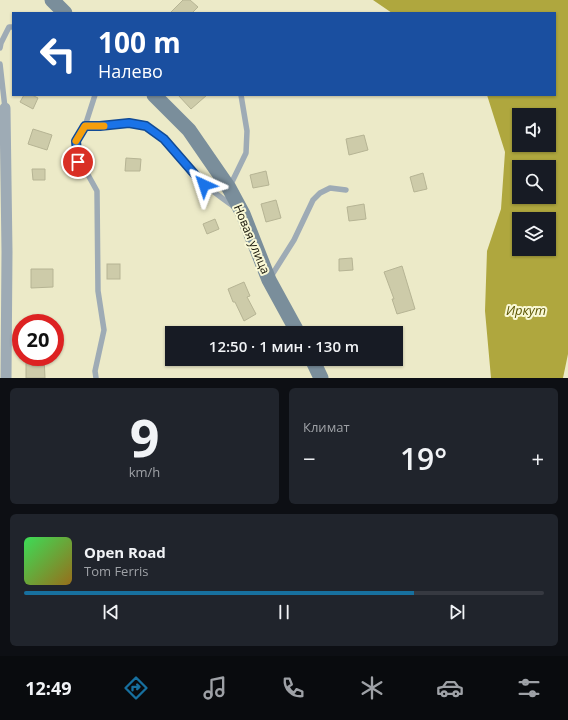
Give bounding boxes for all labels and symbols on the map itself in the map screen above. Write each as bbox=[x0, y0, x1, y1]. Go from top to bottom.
pin bbox=[61, 145, 95, 179]
position arrow bbox=[183, 164, 225, 206]
street label: Новая улица bbox=[230, 202, 274, 276]
water label: Иркут bbox=[506, 301, 546, 319]
speed limit sign: 20 bbox=[12, 314, 64, 366]

